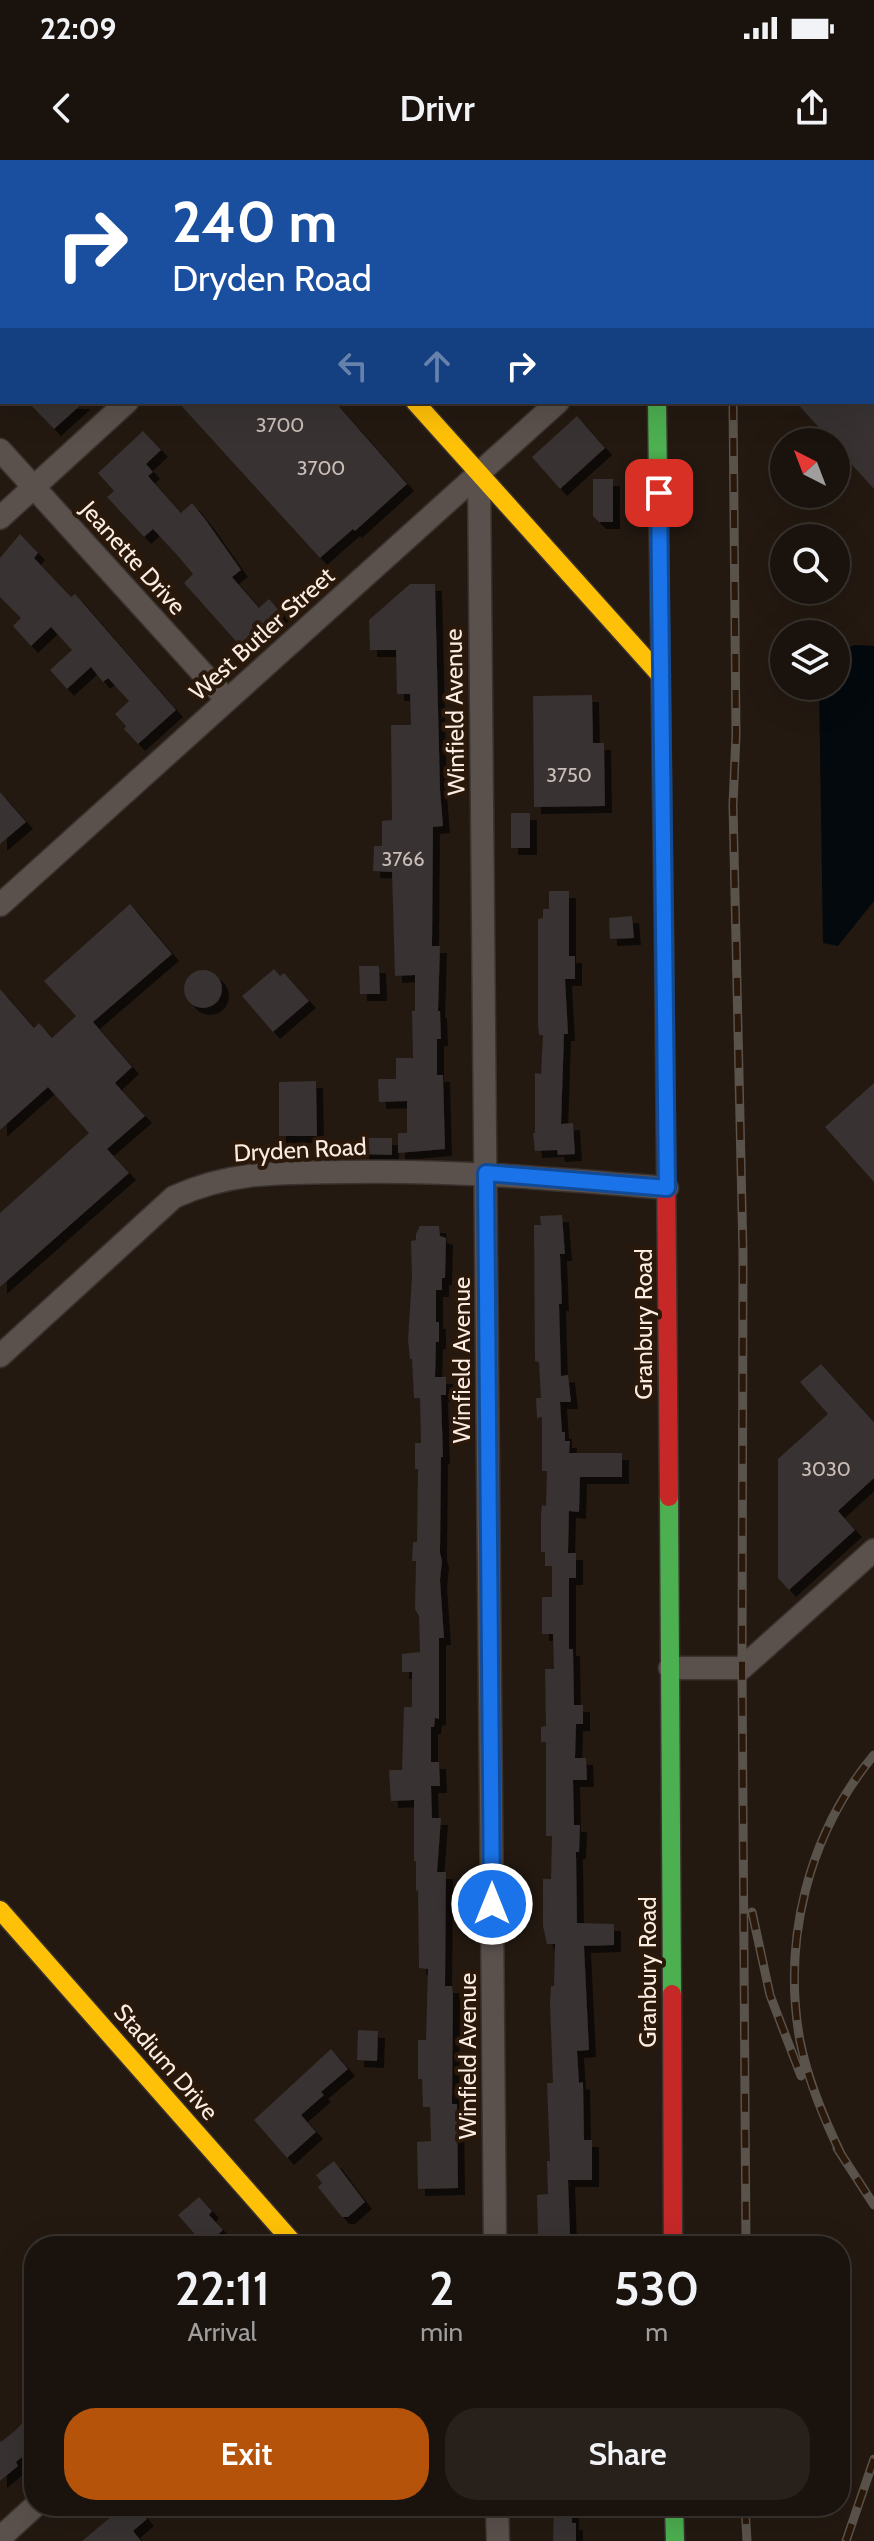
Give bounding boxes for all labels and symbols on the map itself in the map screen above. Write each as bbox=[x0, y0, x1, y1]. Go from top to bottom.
house number: 3700 bbox=[256, 413, 304, 437]
north arrow bbox=[770, 428, 850, 508]
house number: 3700 bbox=[297, 456, 345, 480]
pin bbox=[625, 459, 693, 527]
street label: Jeanette Drive bbox=[74, 494, 192, 620]
street label: West Butler Street bbox=[183, 561, 340, 706]
street label: Winfield Avenue bbox=[439, 628, 470, 796]
house number: 3750 bbox=[546, 763, 592, 787]
house number: 3766 bbox=[381, 847, 425, 871]
street label: Dryden Road bbox=[233, 1132, 367, 1167]
street label: Granbury Road bbox=[629, 1248, 658, 1400]
street label: Winfield Avenue bbox=[447, 1277, 476, 1443]
house number: 3030 bbox=[801, 1457, 851, 1481]
position arrow bbox=[450, 1862, 534, 1946]
street label: Granbury Road bbox=[633, 1896, 662, 2048]
street label: Winfield Avenue bbox=[453, 1973, 482, 2139]
street label: Stadium Drive bbox=[108, 1998, 225, 2126]

